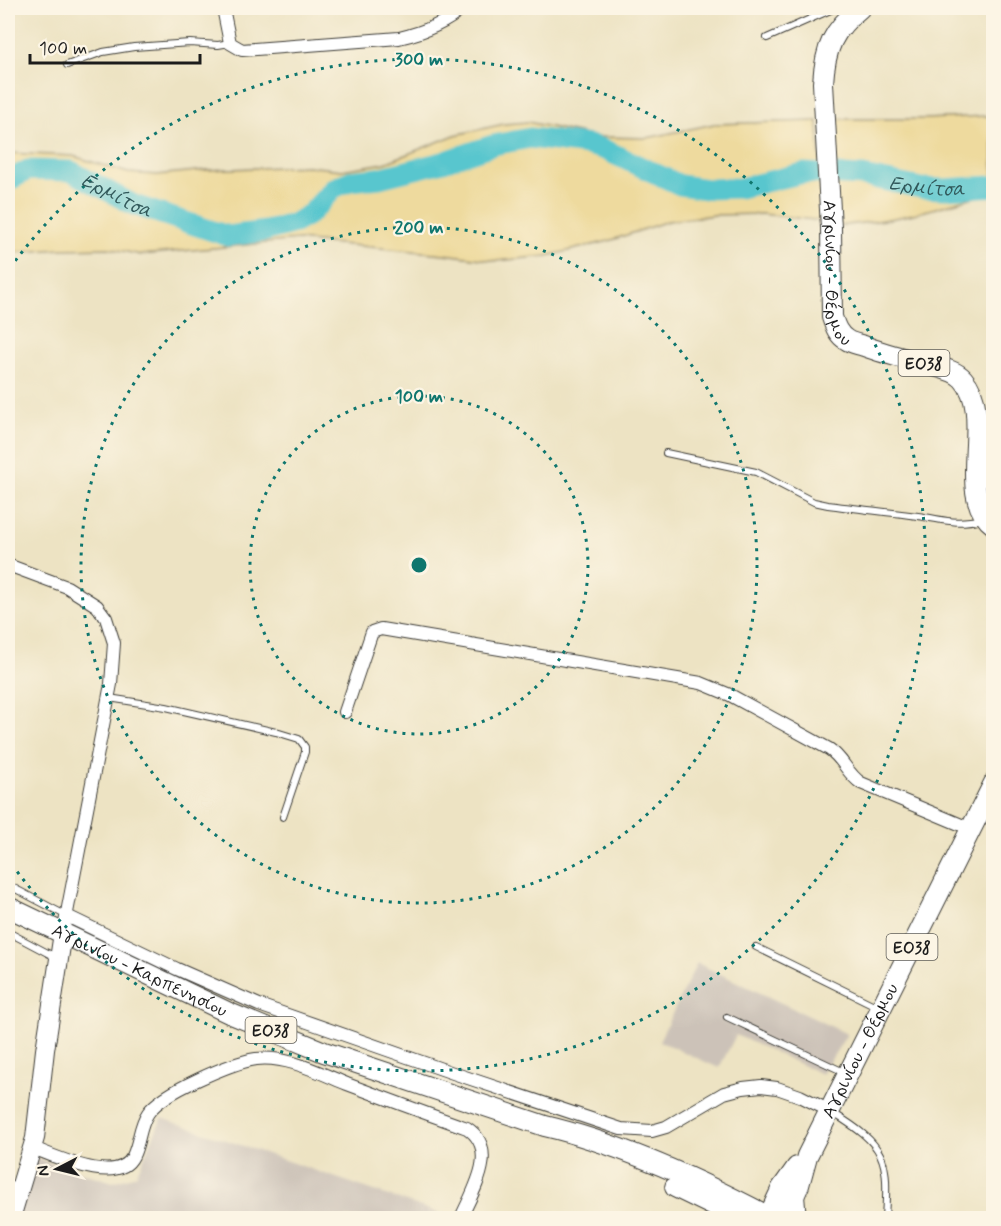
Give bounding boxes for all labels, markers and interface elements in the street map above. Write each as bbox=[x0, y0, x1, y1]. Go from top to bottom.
scale bar bbox=[30, 27, 200, 65]
text: 100 m bbox=[39, 37, 87, 61]
text: 300 m bbox=[395, 48, 443, 72]
water label: Ερμίτσα bbox=[76, 167, 156, 225]
water label: Ερμίτσα bbox=[887, 170, 966, 204]
street label: Αγρινίου - Θέρμου bbox=[816, 199, 855, 353]
text: 200 m bbox=[394, 216, 444, 240]
road number: ΕΟ38 bbox=[898, 350, 950, 376]
text: 100 m bbox=[395, 385, 443, 409]
centre of rings bbox=[409, 555, 429, 575]
street label: Αγρινίου - Καρπενησίου bbox=[47, 919, 231, 1023]
road number: ΕΟ38 bbox=[886, 934, 938, 960]
street label: Αγρινίου - Θέρμου bbox=[817, 980, 905, 1123]
road number: ΕΟ38 bbox=[246, 1017, 296, 1043]
north arrow bbox=[27, 1139, 87, 1199]
text: N bbox=[33, 1164, 55, 1177]

